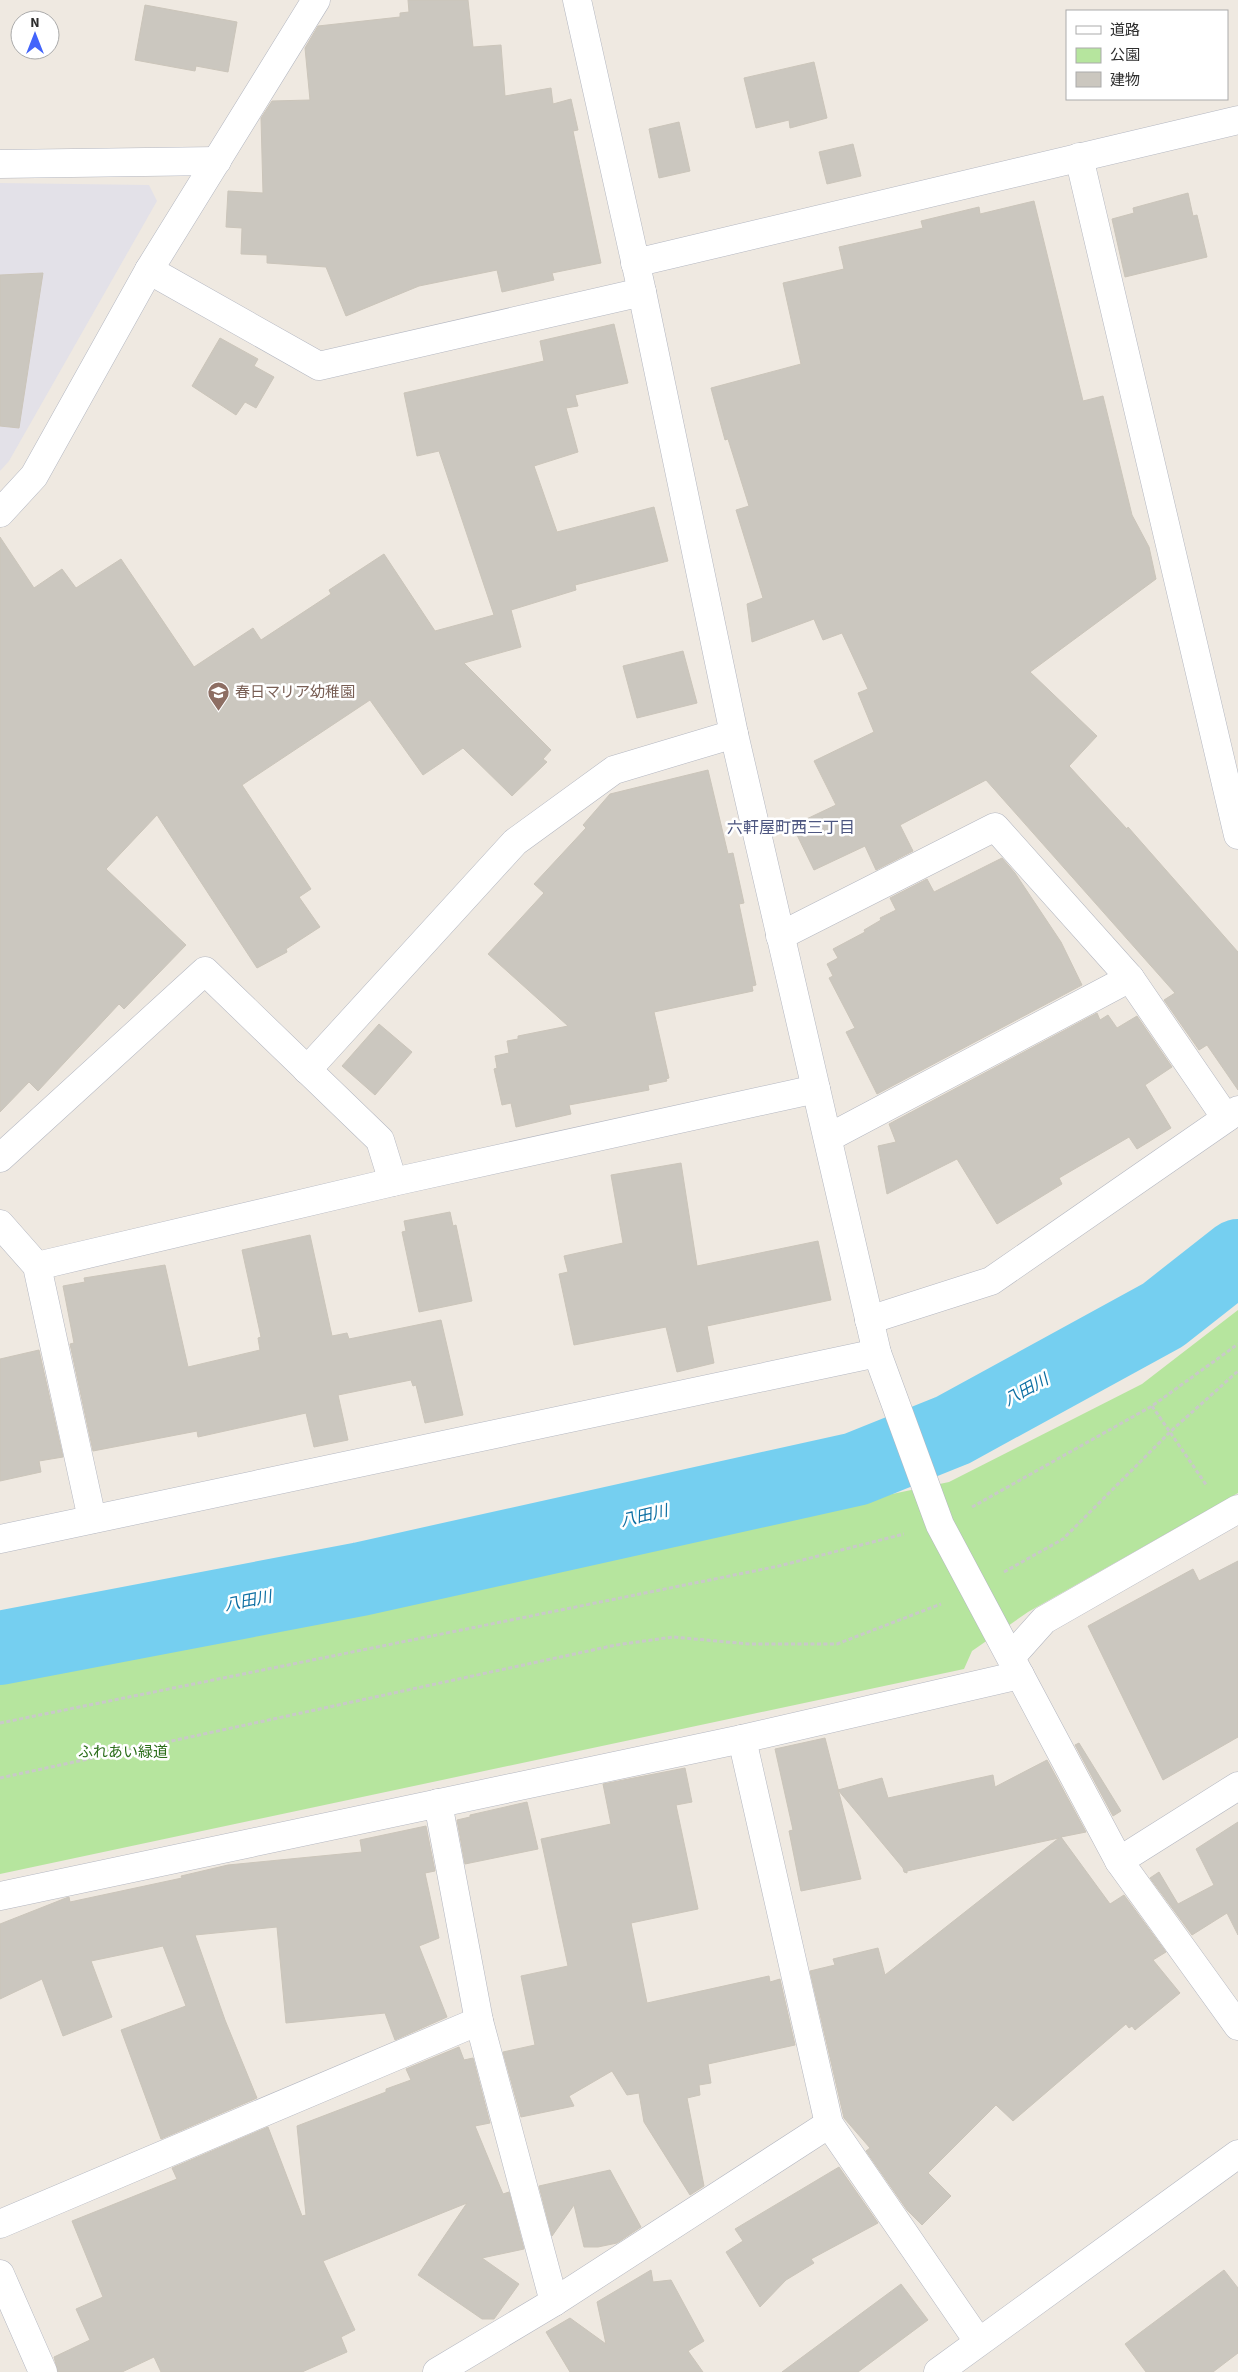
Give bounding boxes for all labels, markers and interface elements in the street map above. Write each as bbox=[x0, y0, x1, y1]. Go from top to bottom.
north arrow bbox=[10, 10, 60, 60]
legend bbox=[1066, 10, 1228, 100]
text: N bbox=[30, 13, 40, 33]
text: 道路 bbox=[1110, 20, 1140, 41]
text: 公園 bbox=[1110, 45, 1140, 66]
text: 建物 bbox=[1110, 70, 1140, 91]
school or university icon: 春日マリア幼稚園 bbox=[207, 680, 231, 711]
place label: 春日マリア幼稚園 bbox=[235, 682, 355, 703]
district label: 六軒屋町西三丁目 bbox=[727, 817, 855, 839]
water label: 八田川 bbox=[1000, 1368, 1054, 1411]
water label: 八田川 bbox=[618, 1499, 672, 1532]
water label: 八田川 bbox=[222, 1585, 276, 1616]
park label: ふれあい緑道 bbox=[78, 1742, 168, 1763]

